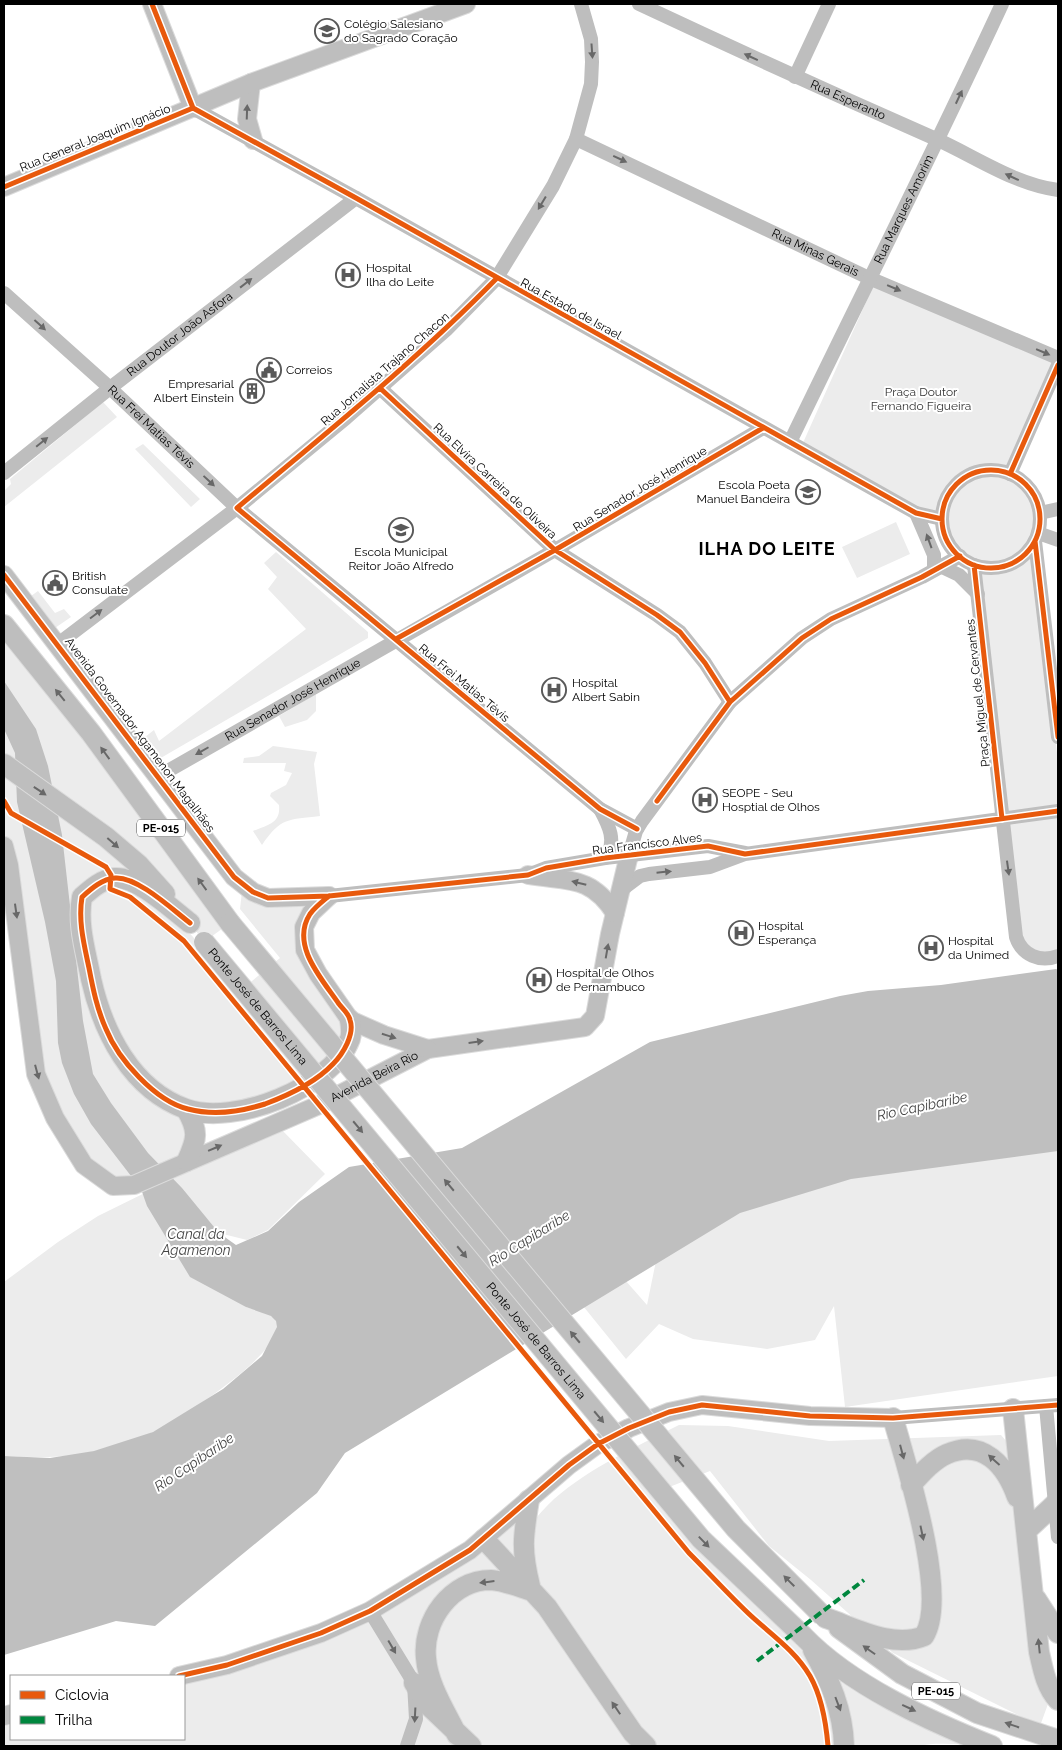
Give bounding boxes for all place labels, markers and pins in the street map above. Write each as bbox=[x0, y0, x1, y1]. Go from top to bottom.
place label: Colégio Salesiano do Sagrado Coração bbox=[344, 17, 458, 45]
school or university icon: Colégio Salesiano do Sagrado Coração bbox=[314, 18, 340, 44]
place label: Hospital Ilha do Leite bbox=[366, 261, 434, 289]
hospital icon: Hospital Ilha do Leite bbox=[335, 262, 361, 288]
public building icon: Correios bbox=[256, 357, 282, 383]
place label: Correios bbox=[286, 363, 332, 377]
place label: Empresarial Albert Einstein bbox=[154, 377, 235, 405]
building icon: Empresarial Albert Einstein bbox=[239, 378, 265, 404]
place label: Escola Poeta Manuel Bandeira bbox=[696, 478, 790, 506]
school or university icon: Escola Poeta Manuel Bandeira bbox=[795, 479, 821, 505]
school or university icon: Escola Municipal Reitor João Alfredo bbox=[388, 517, 414, 543]
place label: Escola Municipal Reitor João Alfredo bbox=[348, 545, 454, 573]
place label: British Consulate bbox=[72, 569, 128, 597]
public building icon: British Consulate bbox=[42, 570, 68, 596]
place label: Hospital Albert Sabin bbox=[572, 676, 640, 704]
hospital icon: Hospital Albert Sabin bbox=[541, 677, 567, 703]
place label: SEOPE - Seu Hosptial de Olhos bbox=[722, 786, 820, 814]
hospital icon: SEOPE - Seu Hosptial de Olhos bbox=[692, 787, 718, 813]
place label: Hospital Esperança bbox=[758, 919, 816, 947]
hospital icon: Hospital Esperança bbox=[728, 920, 754, 946]
place label: Hospital da Unimed bbox=[948, 934, 1009, 962]
hospital icon: Hospital da Unimed bbox=[918, 935, 944, 961]
place label: Hospital de Olhos de Pernambuco bbox=[556, 966, 654, 994]
hospital icon: Hospital de Olhos de Pernambuco bbox=[526, 967, 552, 993]

